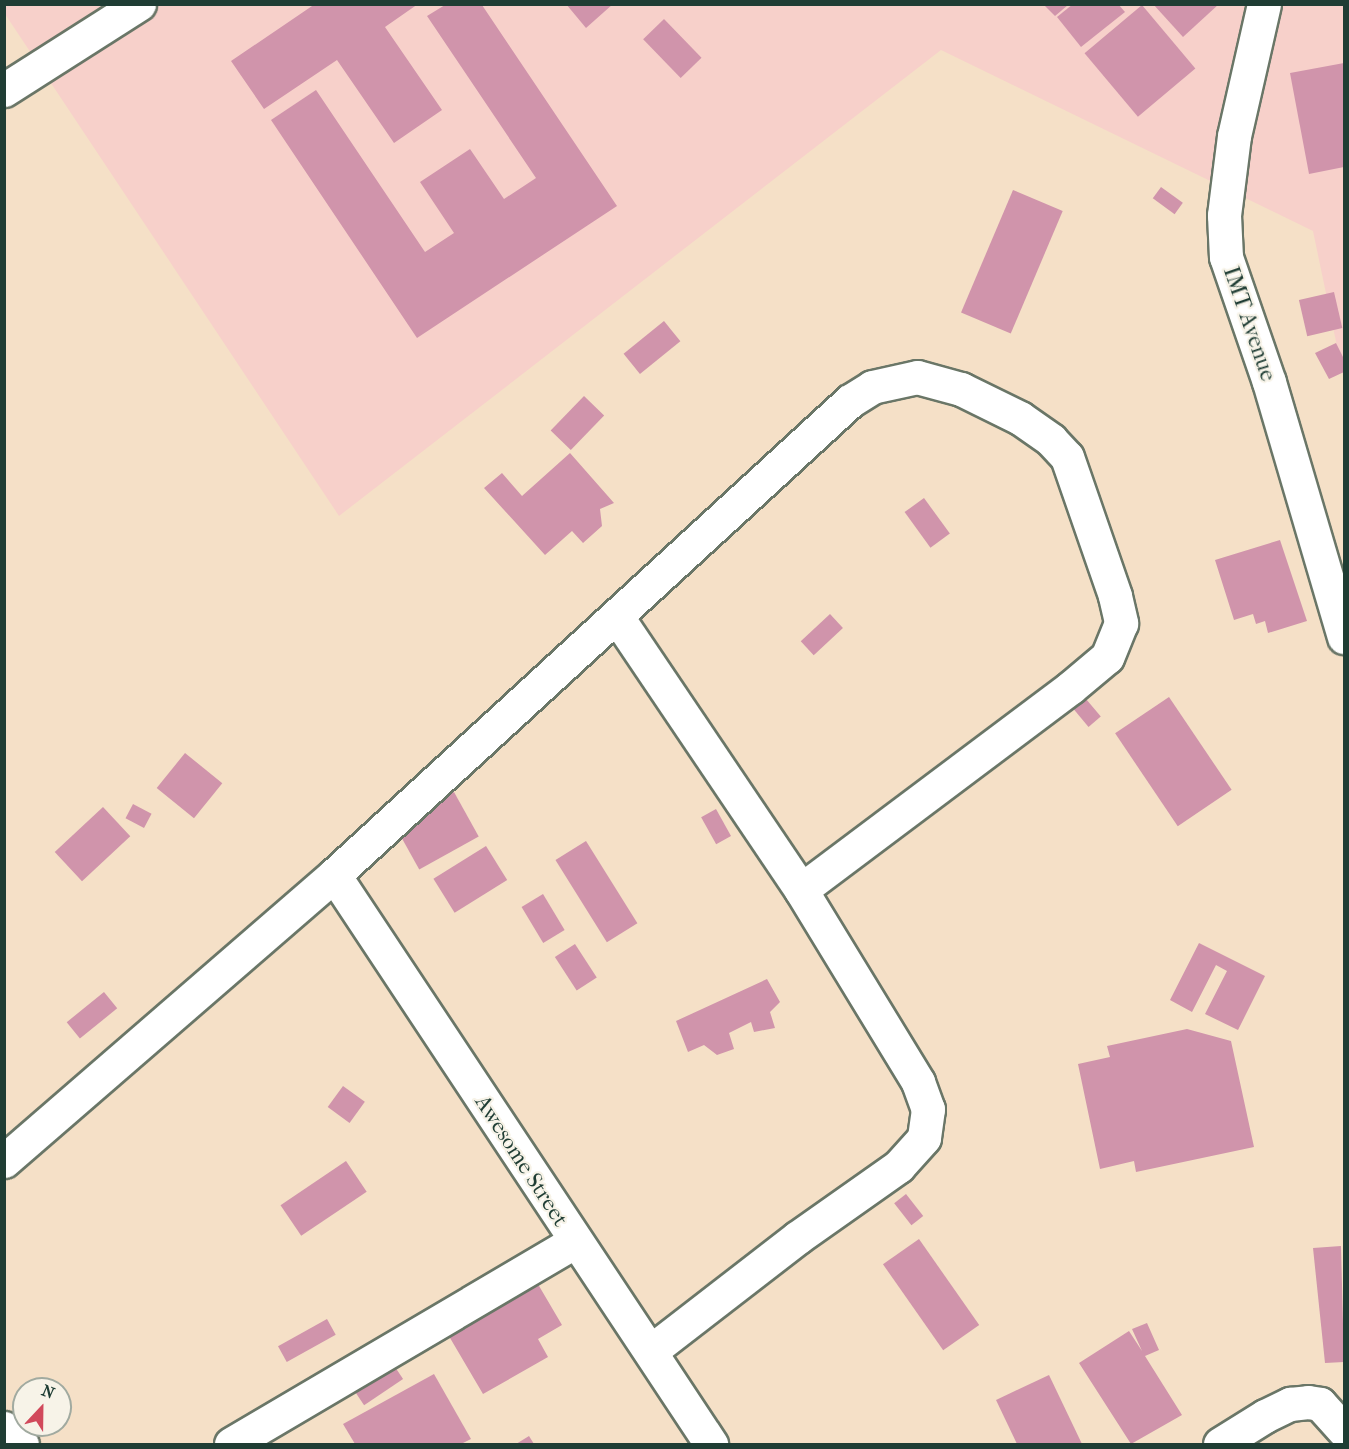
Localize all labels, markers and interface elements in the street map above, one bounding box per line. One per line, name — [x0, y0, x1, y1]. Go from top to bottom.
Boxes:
street label: IMT Avenue — [1217, 263, 1281, 385]
street label: Awesome Street — [469, 1090, 573, 1232]
north arrow — [12, 1377, 72, 1437]
text: N — [39, 1381, 57, 1403]

